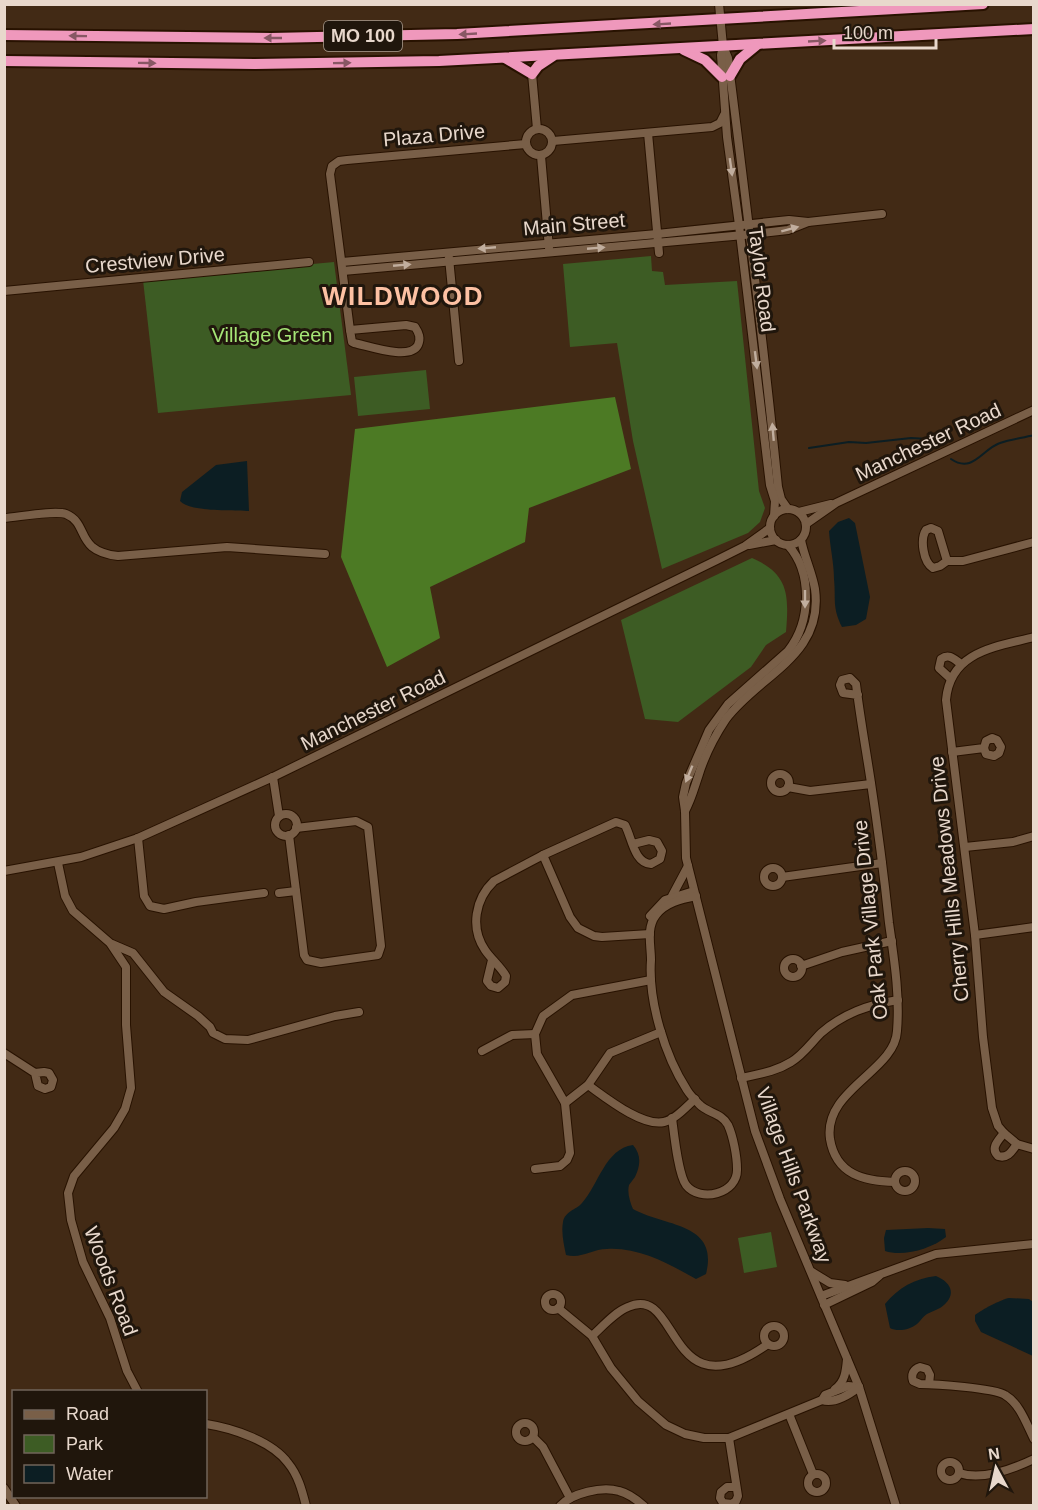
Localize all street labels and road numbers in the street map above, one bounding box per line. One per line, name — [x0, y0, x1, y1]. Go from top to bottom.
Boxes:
road number: MO 100 — [324, 21, 402, 51]
street label: Plaza Drive — [382, 120, 486, 150]
street label: Main Street — [522, 209, 626, 239]
street label: Taylor Road — [745, 225, 779, 333]
street label: Crestview Drive — [84, 243, 226, 277]
street label: Manchester Road — [852, 399, 1004, 485]
street label: Manchester Road — [297, 666, 449, 754]
street label: Cherry Hills Meadows Drive — [925, 755, 973, 1003]
street label: Oak Park Village Drive — [849, 819, 891, 1021]
street label: Village Hills Parkway — [752, 1084, 836, 1266]
street label: Woods Road — [80, 1223, 142, 1339]

